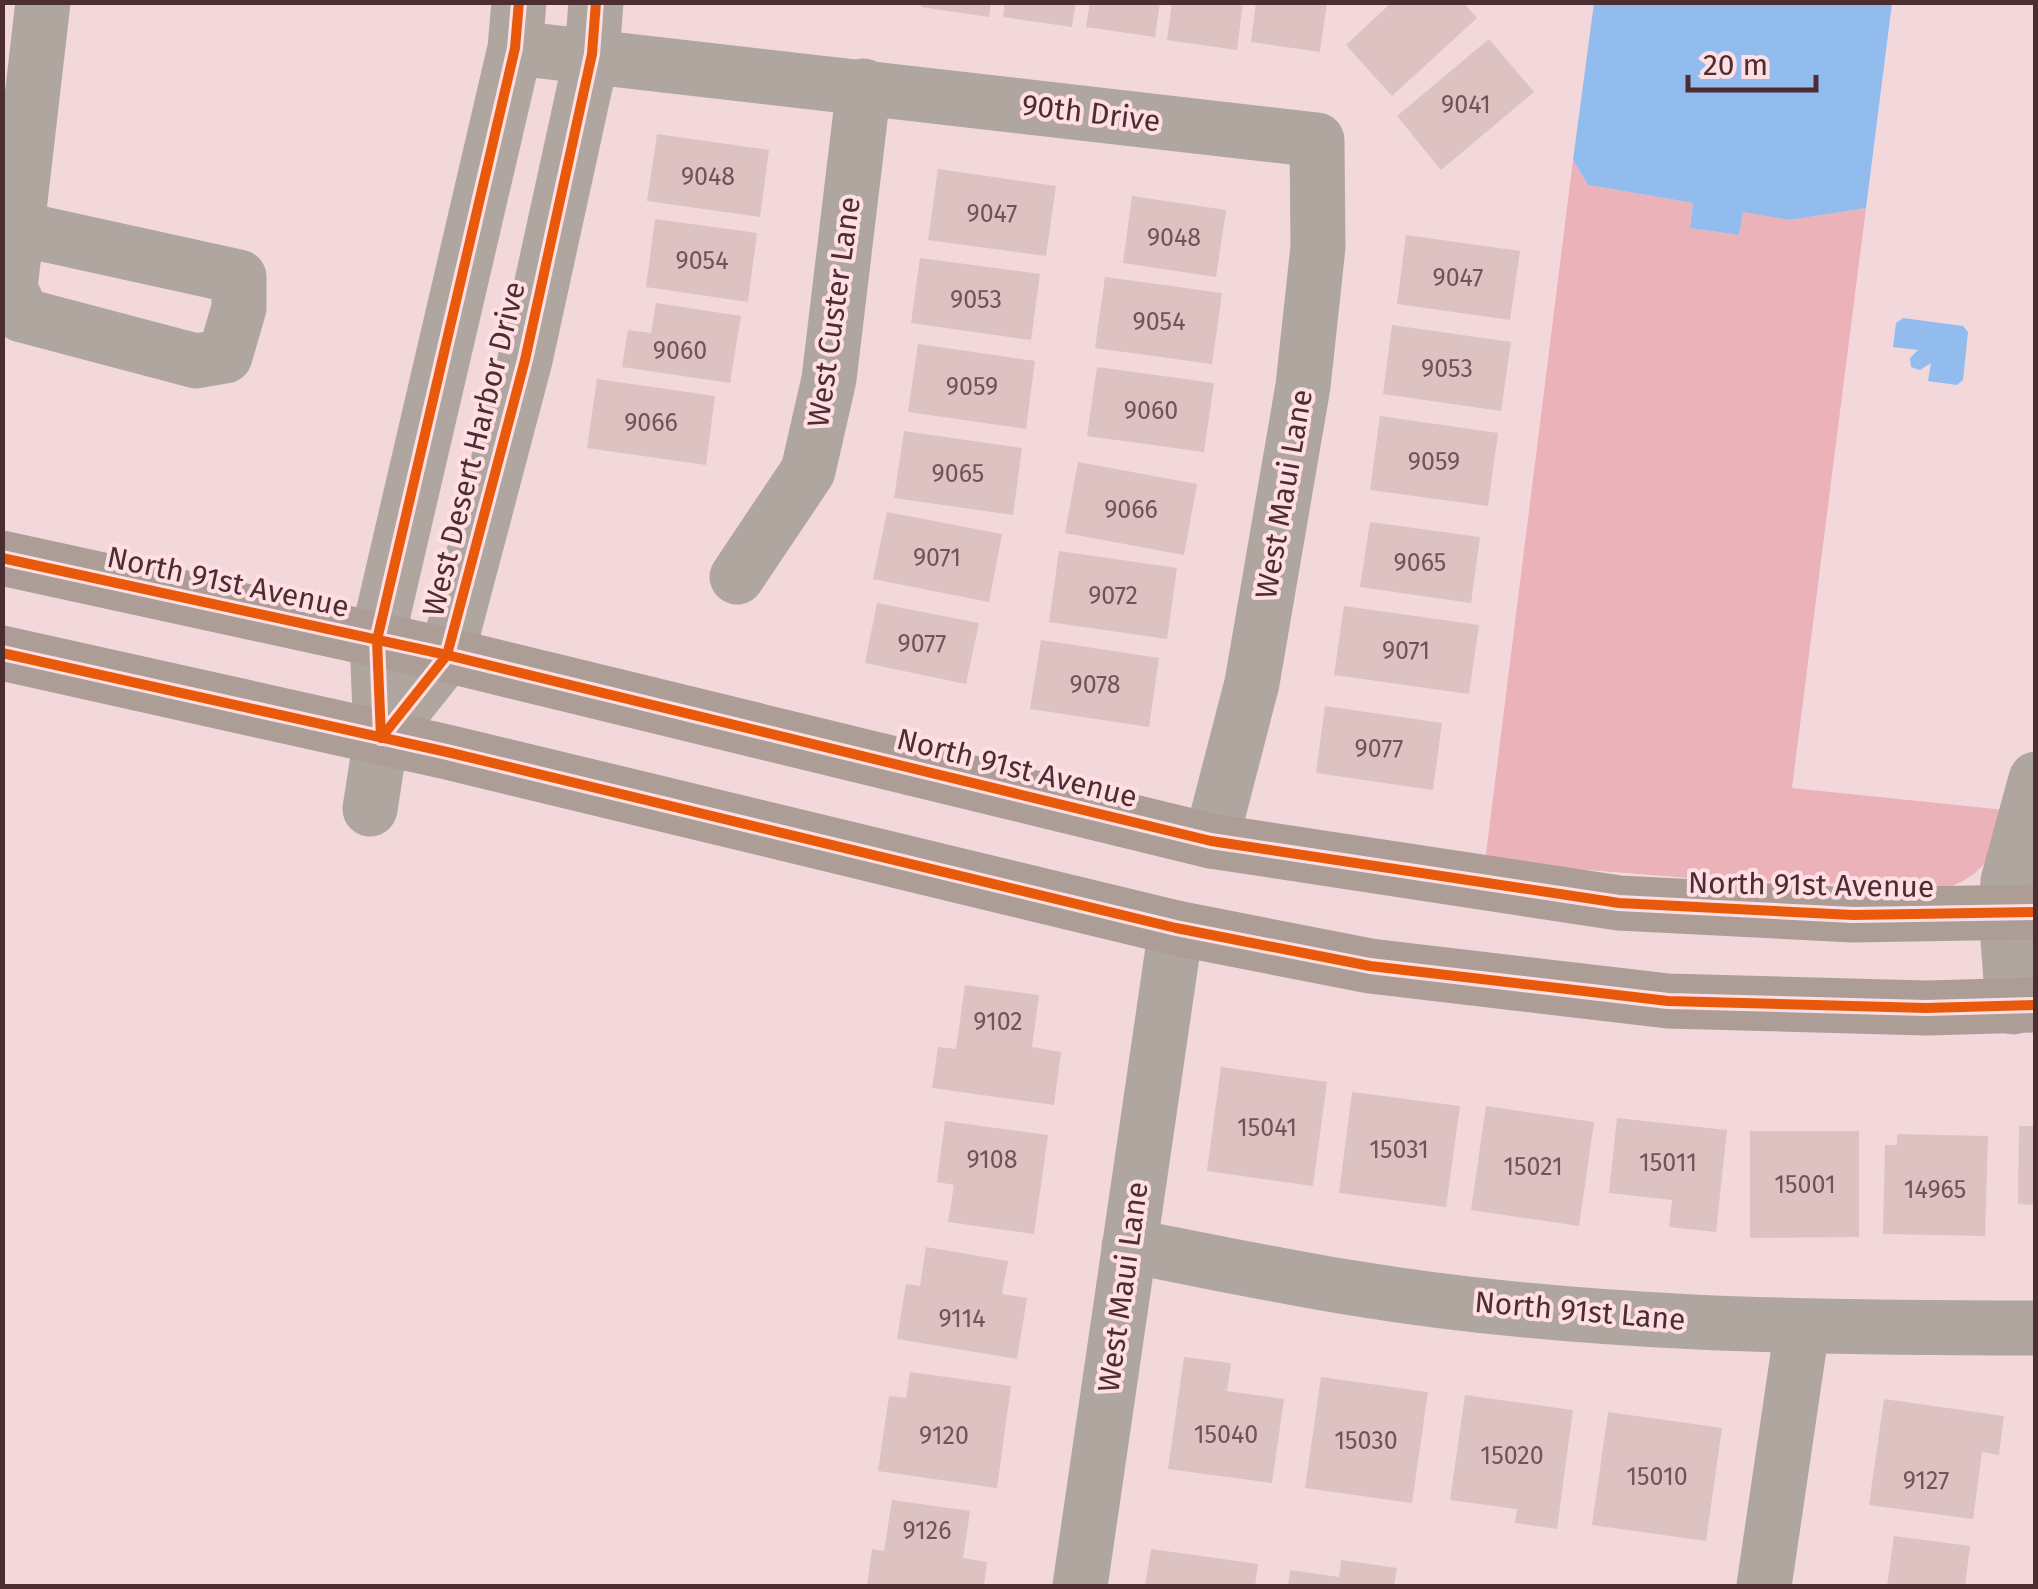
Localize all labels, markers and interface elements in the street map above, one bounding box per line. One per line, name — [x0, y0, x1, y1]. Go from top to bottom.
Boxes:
scale bar — [1688, 30, 1816, 92]
text: 20 m — [1703, 47, 1768, 83]
street label: 90th Drive — [1020, 87, 1162, 139]
house number: 9041 — [1441, 90, 1491, 120]
house number: 9048 — [681, 162, 735, 192]
street label: West Custer Lane — [800, 194, 868, 430]
house number: 9047 — [967, 199, 1017, 229]
house number: 9048 — [1147, 223, 1201, 253]
house number: 9054 — [676, 246, 728, 276]
house number: 9047 — [1433, 263, 1483, 293]
street label: West Desert Harbor Drive — [415, 278, 533, 620]
house number: 9053 — [950, 285, 1002, 315]
house number: 9054 — [1133, 307, 1185, 337]
house number: 9060 — [653, 336, 707, 366]
house number: 9053 — [1421, 354, 1473, 384]
house number: 9059 — [946, 372, 998, 402]
street label: West Maui Lane — [1248, 386, 1320, 602]
house number: 9060 — [1124, 396, 1178, 426]
house number: 9066 — [624, 408, 678, 438]
house number: 9059 — [1408, 447, 1460, 477]
house number: 9065 — [932, 459, 984, 489]
house number: 9066 — [1104, 495, 1158, 525]
street label: North 91st Avenue — [104, 539, 352, 625]
house number: 9071 — [913, 543, 961, 573]
house number: 9065 — [1394, 548, 1446, 578]
house number: 9072 — [1088, 581, 1138, 611]
house number: 9077 — [898, 629, 946, 659]
house number: 9071 — [1382, 636, 1430, 666]
house number: 9078 — [1070, 670, 1120, 700]
street label: North 91st Avenue — [893, 721, 1141, 815]
house number: 9077 — [1355, 734, 1403, 764]
street label: North 91st Avenue — [1687, 865, 1935, 905]
house number: 9102 — [973, 1007, 1023, 1037]
house number: 15041 — [1237, 1113, 1297, 1143]
house number: 15031 — [1369, 1135, 1429, 1165]
house number: 9108 — [966, 1145, 1018, 1175]
house number: 15011 — [1639, 1148, 1697, 1178]
house number: 15021 — [1503, 1152, 1563, 1182]
house number: 15001 — [1774, 1170, 1836, 1200]
house number: 14965 — [1904, 1175, 1966, 1205]
street label: West Maui Lane — [1090, 1180, 1156, 1394]
street label: North 91st Lane — [1473, 1284, 1687, 1338]
house number: 9114 — [938, 1304, 986, 1334]
house number: 15040 — [1194, 1420, 1258, 1450]
house number: 9120 — [919, 1421, 969, 1451]
house number: 15030 — [1334, 1426, 1398, 1456]
house number: 15020 — [1480, 1441, 1544, 1471]
house number: 15010 — [1626, 1462, 1688, 1492]
house number: 9127 — [1903, 1466, 1949, 1496]
house number: 9126 — [902, 1516, 952, 1546]

